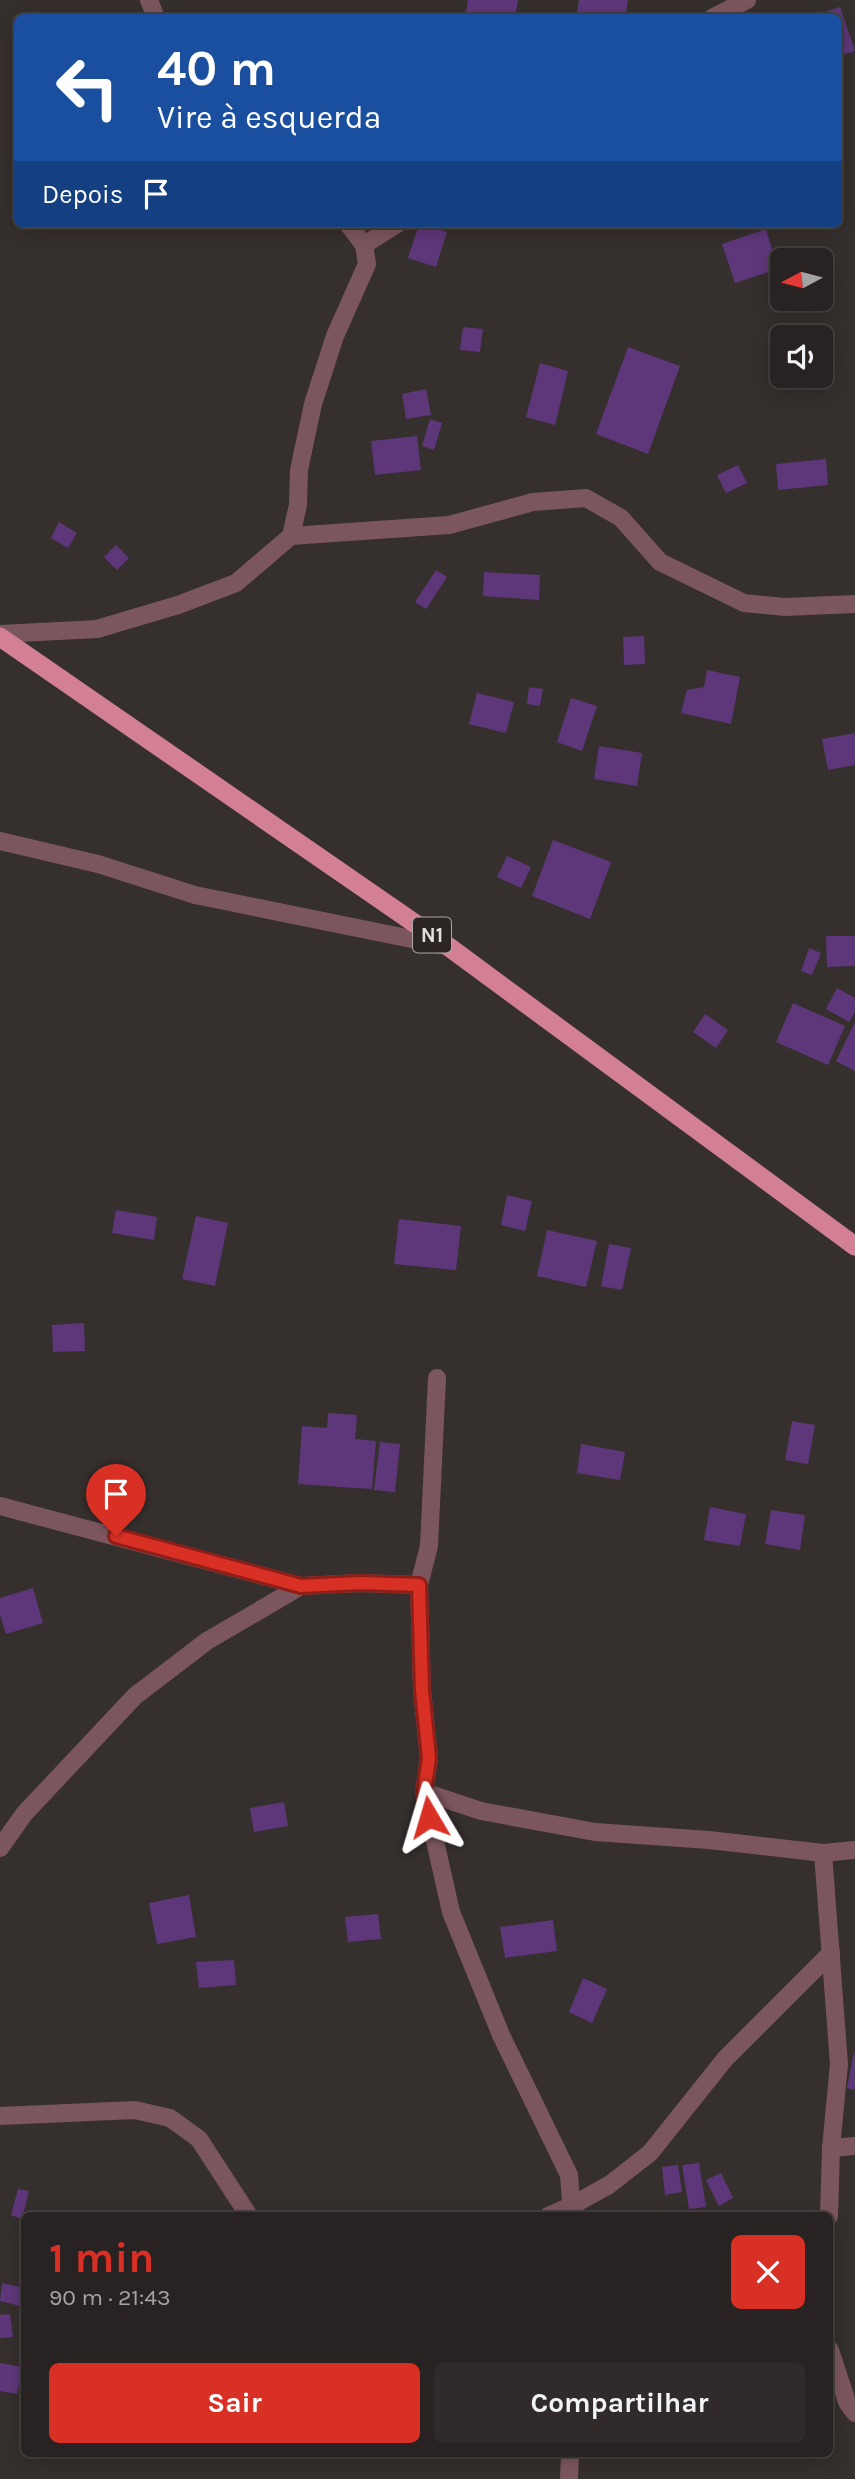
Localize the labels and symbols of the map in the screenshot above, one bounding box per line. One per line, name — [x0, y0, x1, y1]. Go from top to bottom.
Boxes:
north arrow — [770, 248, 833, 312]
road number: N1 — [413, 918, 451, 953]
pin — [86, 1464, 146, 1536]
position arrow — [392, 1780, 466, 1854]

